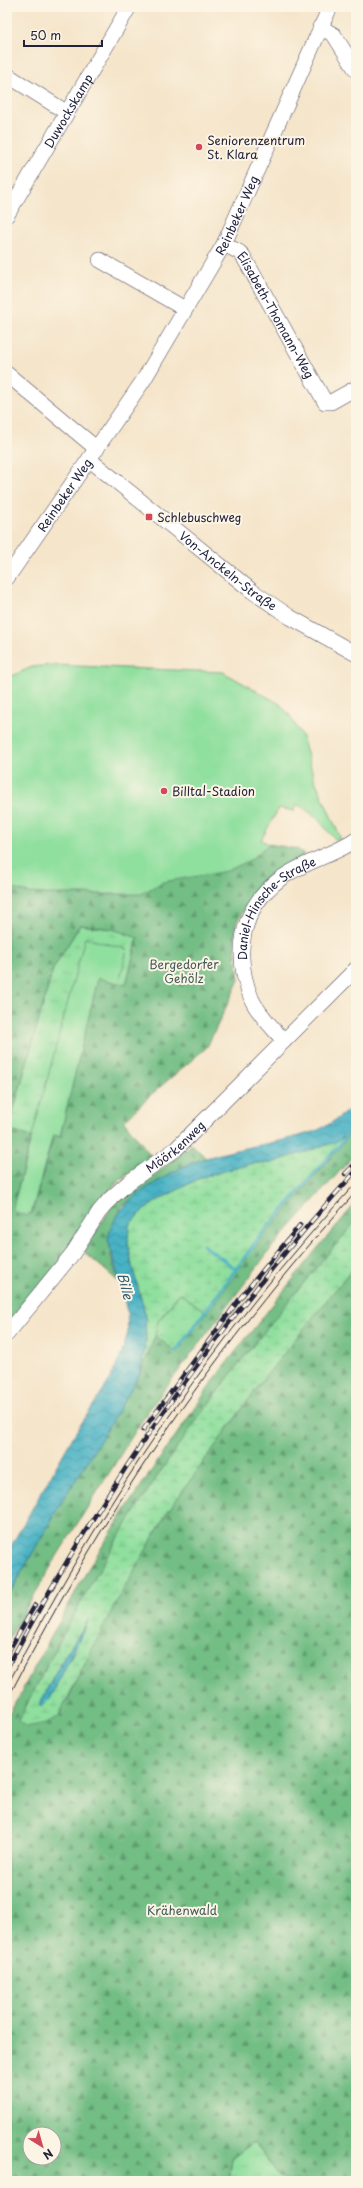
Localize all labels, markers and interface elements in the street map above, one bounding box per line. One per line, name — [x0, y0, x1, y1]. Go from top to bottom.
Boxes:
scale bar — [24, 22, 102, 48]
text: 50 m — [30, 26, 61, 44]
street label: Duwockskamp — [39, 70, 97, 151]
place label: Seniorenzentrum St. Klara — [207, 131, 305, 163]
marker: Seniorenzentrum St. Klara — [194, 142, 204, 152]
street label: Reinbeker Weg — [210, 172, 263, 258]
street label: Elisabeth-Thomann-Weg — [234, 247, 319, 382]
street label: Reinbeker Weg — [33, 454, 96, 535]
place label: Schlebuschweg — [157, 508, 242, 526]
marker: Schlebuschweg — [144, 512, 154, 522]
street label: Von-Anckeln-Straße — [175, 527, 281, 614]
place label: Billtal-Stadion — [172, 782, 255, 800]
marker: Billtal-Stadion — [159, 786, 169, 796]
street label: Daniel-Hinsche-Straße — [233, 852, 318, 960]
park label: Bergedorfer Gehölz — [149, 955, 219, 987]
street label: Möörkenweg — [142, 1116, 209, 1177]
water label: Bille — [113, 1271, 139, 1302]
park label: Krähenwald — [147, 1901, 218, 1919]
north arrow — [22, 2126, 62, 2166]
text: N — [39, 2145, 57, 2164]

